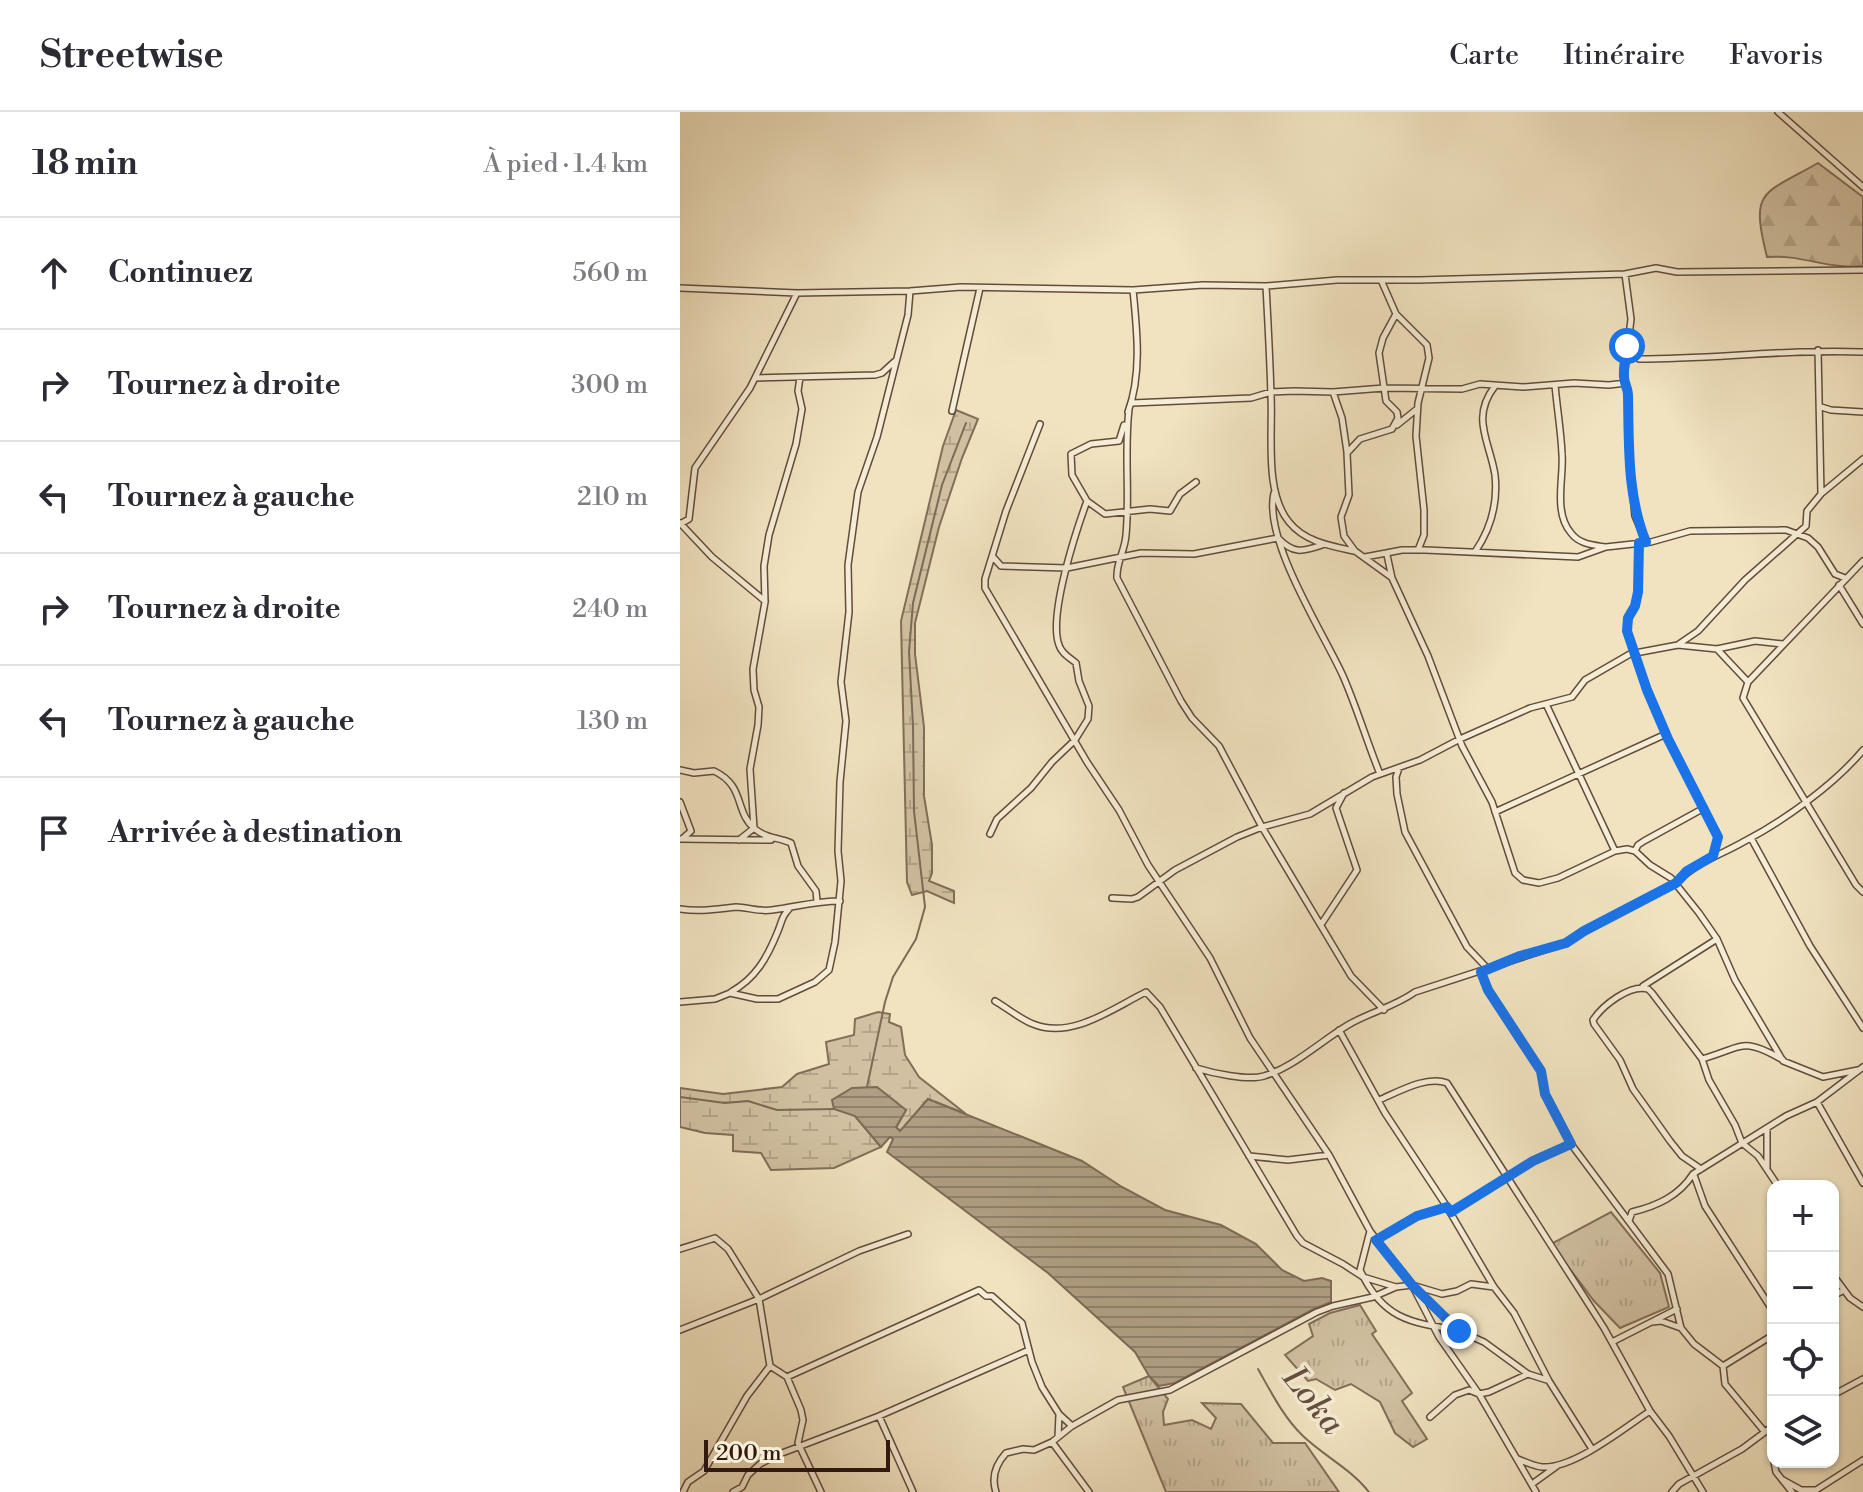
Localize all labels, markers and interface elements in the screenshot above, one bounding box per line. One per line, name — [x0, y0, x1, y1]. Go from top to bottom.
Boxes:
text: Streetwise — [40, 32, 224, 79]
text: Carte — [1449, 38, 1519, 73]
text: Itinéraire — [1563, 38, 1685, 73]
text: Favoris — [1729, 38, 1823, 73]
text: 18 min — [32, 143, 138, 185]
text: À pied · 1.4 km — [484, 148, 648, 180]
icon: ahead — [32, 251, 76, 295]
text: Continuez — [108, 254, 253, 292]
text: 560 m — [573, 257, 648, 289]
route start — [1609, 328, 1645, 364]
icon: right — [32, 363, 76, 407]
text: Tournez à droite — [108, 366, 341, 404]
text: 300 m — [571, 369, 648, 401]
icon: left — [32, 475, 76, 519]
text: Tournez à gauche — [108, 478, 355, 516]
text: 210 m — [577, 481, 648, 513]
icon: right — [32, 587, 76, 631]
text: Tournez à droite — [108, 590, 341, 628]
text: 240 m — [572, 593, 648, 625]
icon: left — [32, 699, 76, 743]
text: Tournez à gauche — [108, 702, 355, 740]
text: 130 m — [577, 705, 648, 737]
icon: arrive — [32, 811, 76, 855]
text: Arrivée à destination — [108, 814, 402, 852]
map controls — [1767, 1180, 1839, 1468]
button: + — [1767, 1180, 1839, 1252]
button: − — [1767, 1252, 1839, 1324]
route end — [1441, 1313, 1477, 1349]
button: locate — [1767, 1324, 1839, 1396]
water label: Loka — [1273, 1358, 1353, 1443]
button: layers — [1767, 1396, 1839, 1468]
scale bar — [704, 1436, 890, 1472]
text: 200 m — [716, 1440, 782, 1467]

